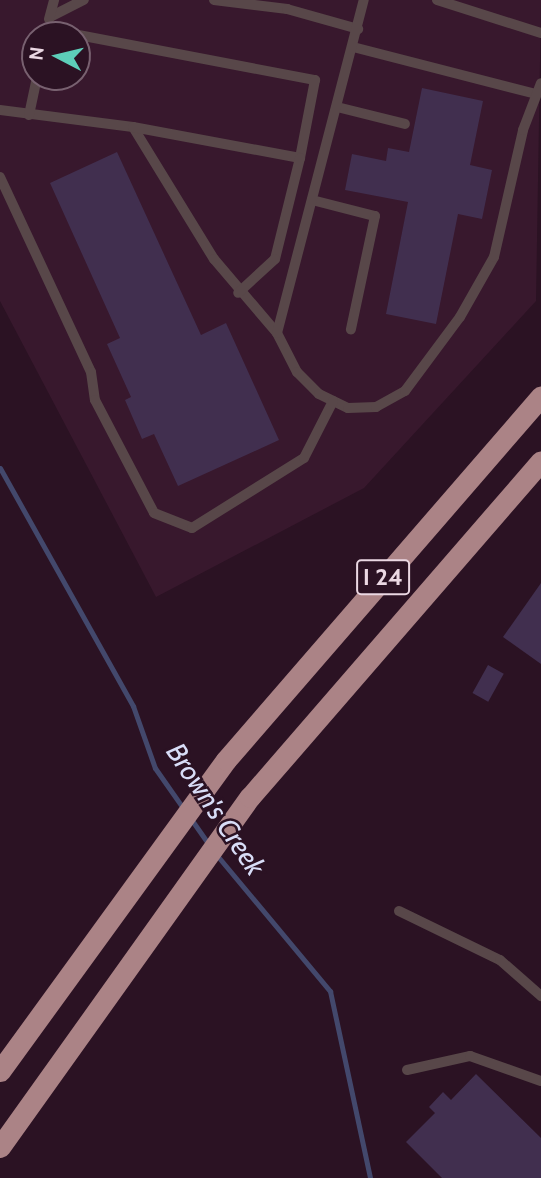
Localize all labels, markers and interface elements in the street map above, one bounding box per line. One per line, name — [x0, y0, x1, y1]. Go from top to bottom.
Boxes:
north arrow — [21, 21, 91, 91]
text: N — [24, 46, 49, 62]
road number: I 24 — [355, 556, 411, 598]
water label: Brown's Creek — [159, 736, 273, 882]

